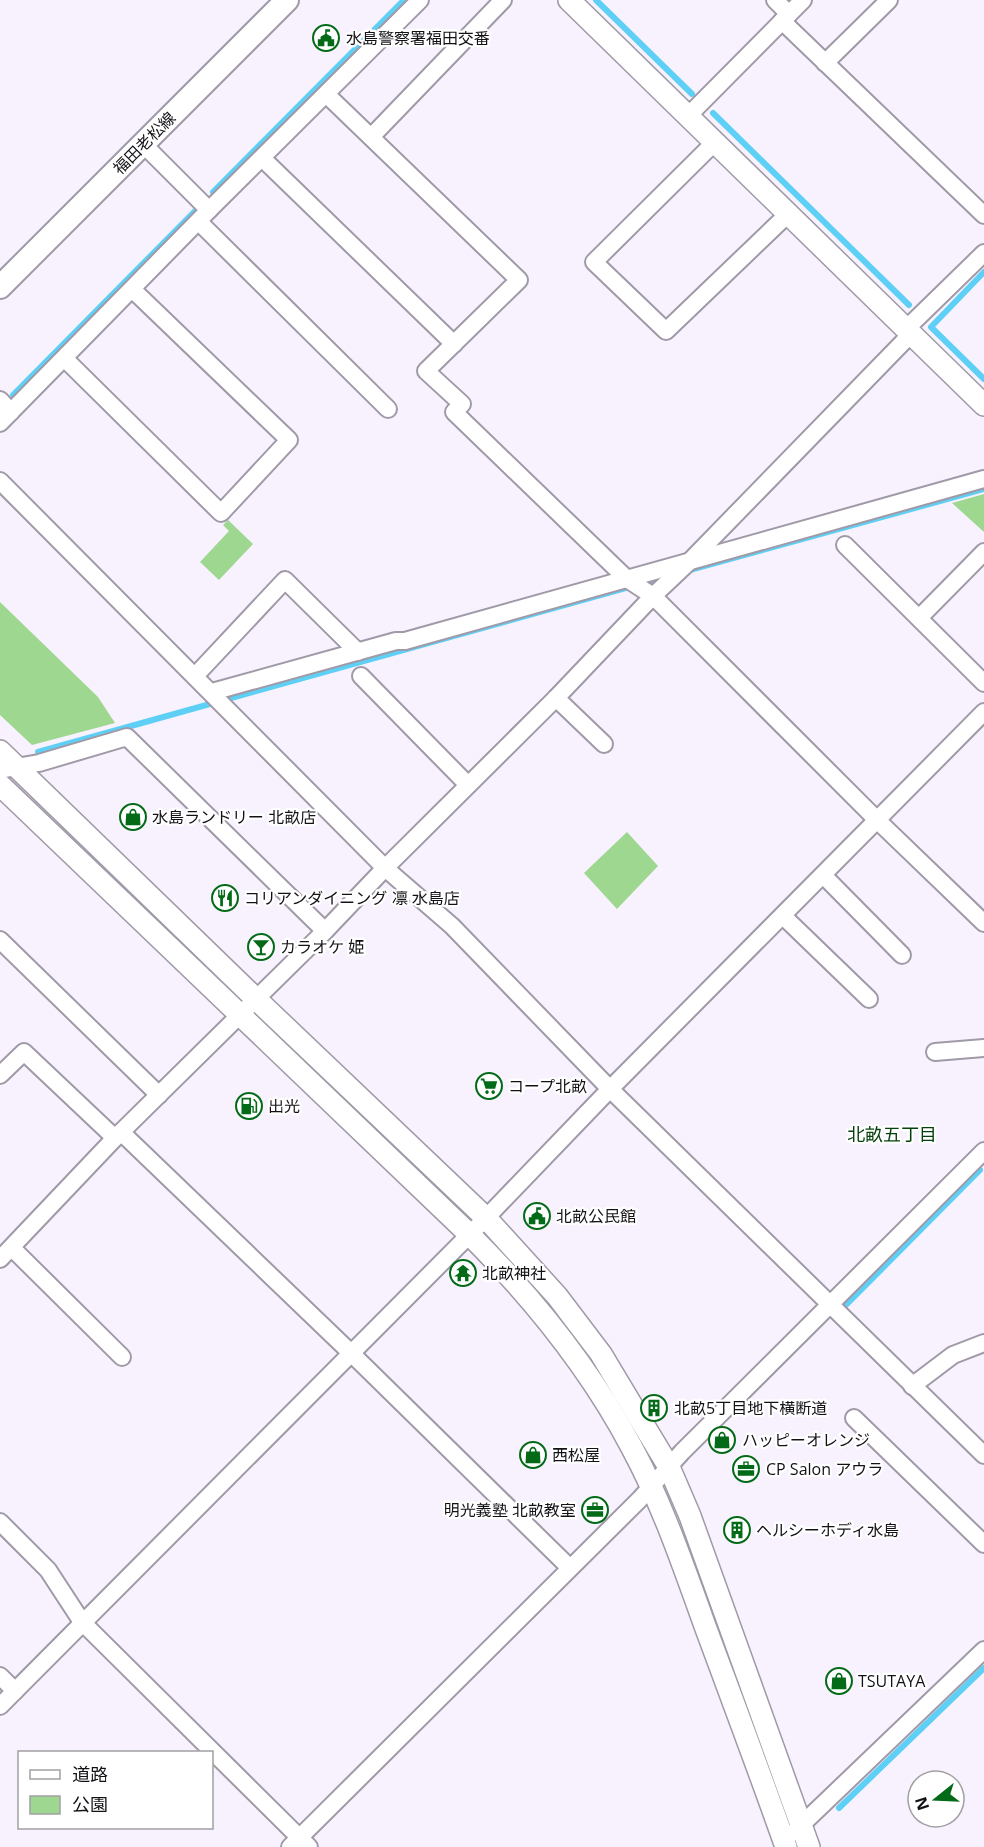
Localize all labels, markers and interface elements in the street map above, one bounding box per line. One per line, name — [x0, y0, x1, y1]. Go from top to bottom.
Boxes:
public building icon: 水島警察署福田交番 — [311, 23, 341, 53]
place label: 水島警察署福田交番 — [346, 27, 490, 49]
street label: 福田老松線 — [108, 107, 180, 179]
shop icon: 水島ランドリー 北畝店 — [118, 802, 148, 832]
place label: 水島ランドリー 北畝店 — [152, 806, 316, 828]
restaurant icon: コリアンダイニング 凛 水島店 — [210, 883, 240, 913]
place label: コリアンダイニング 凛 水島店 — [244, 887, 460, 909]
bar icon: カラオケ 姫 — [246, 932, 276, 962]
place label: カラオケ 姫 — [280, 936, 364, 958]
supermarket icon: コープ北畝 — [474, 1071, 504, 1101]
place label: コープ北畝 — [508, 1075, 587, 1097]
fuel station icon: 出光 — [234, 1091, 264, 1121]
place label: 出光 — [268, 1095, 300, 1117]
district label: 北畝五丁目 — [847, 1122, 937, 1146]
public building icon: 北畝公民館 — [522, 1201, 552, 1231]
place label: 北畝公民館 — [556, 1205, 636, 1227]
temple icon: 北畝神社 — [448, 1258, 478, 1288]
place label: 北畝神社 — [482, 1262, 546, 1284]
building icon: 北畝5丁目地下横断道 — [639, 1393, 669, 1423]
place label: 北畝5丁目地下横断道 — [674, 1397, 827, 1419]
shop icon: ハッピーオレンジ — [707, 1425, 737, 1455]
place label: ハッピーオレンジ — [742, 1429, 870, 1451]
shop icon: 西松屋 — [518, 1440, 548, 1470]
place label: 西松屋 — [552, 1444, 600, 1466]
office icon: CP Salon アウラ — [731, 1454, 761, 1484]
place label: CP Salon アウラ — [766, 1458, 883, 1480]
office icon: 明光義塾 北畝教室 — [580, 1495, 610, 1525]
place label: 明光義塾 北畝教室 — [444, 1499, 576, 1521]
building icon: ヘルシーホディ水島 — [722, 1515, 752, 1545]
place label: ヘルシーホディ水島 — [756, 1519, 899, 1541]
shop icon: TSUTAYA — [824, 1666, 854, 1696]
place label: TSUTAYA — [858, 1670, 926, 1692]
legend — [18, 1751, 213, 1829]
text: 道路 — [72, 1762, 108, 1786]
north arrow — [906, 1769, 966, 1829]
text: 公園 — [72, 1792, 108, 1816]
text: N — [909, 1794, 934, 1813]

